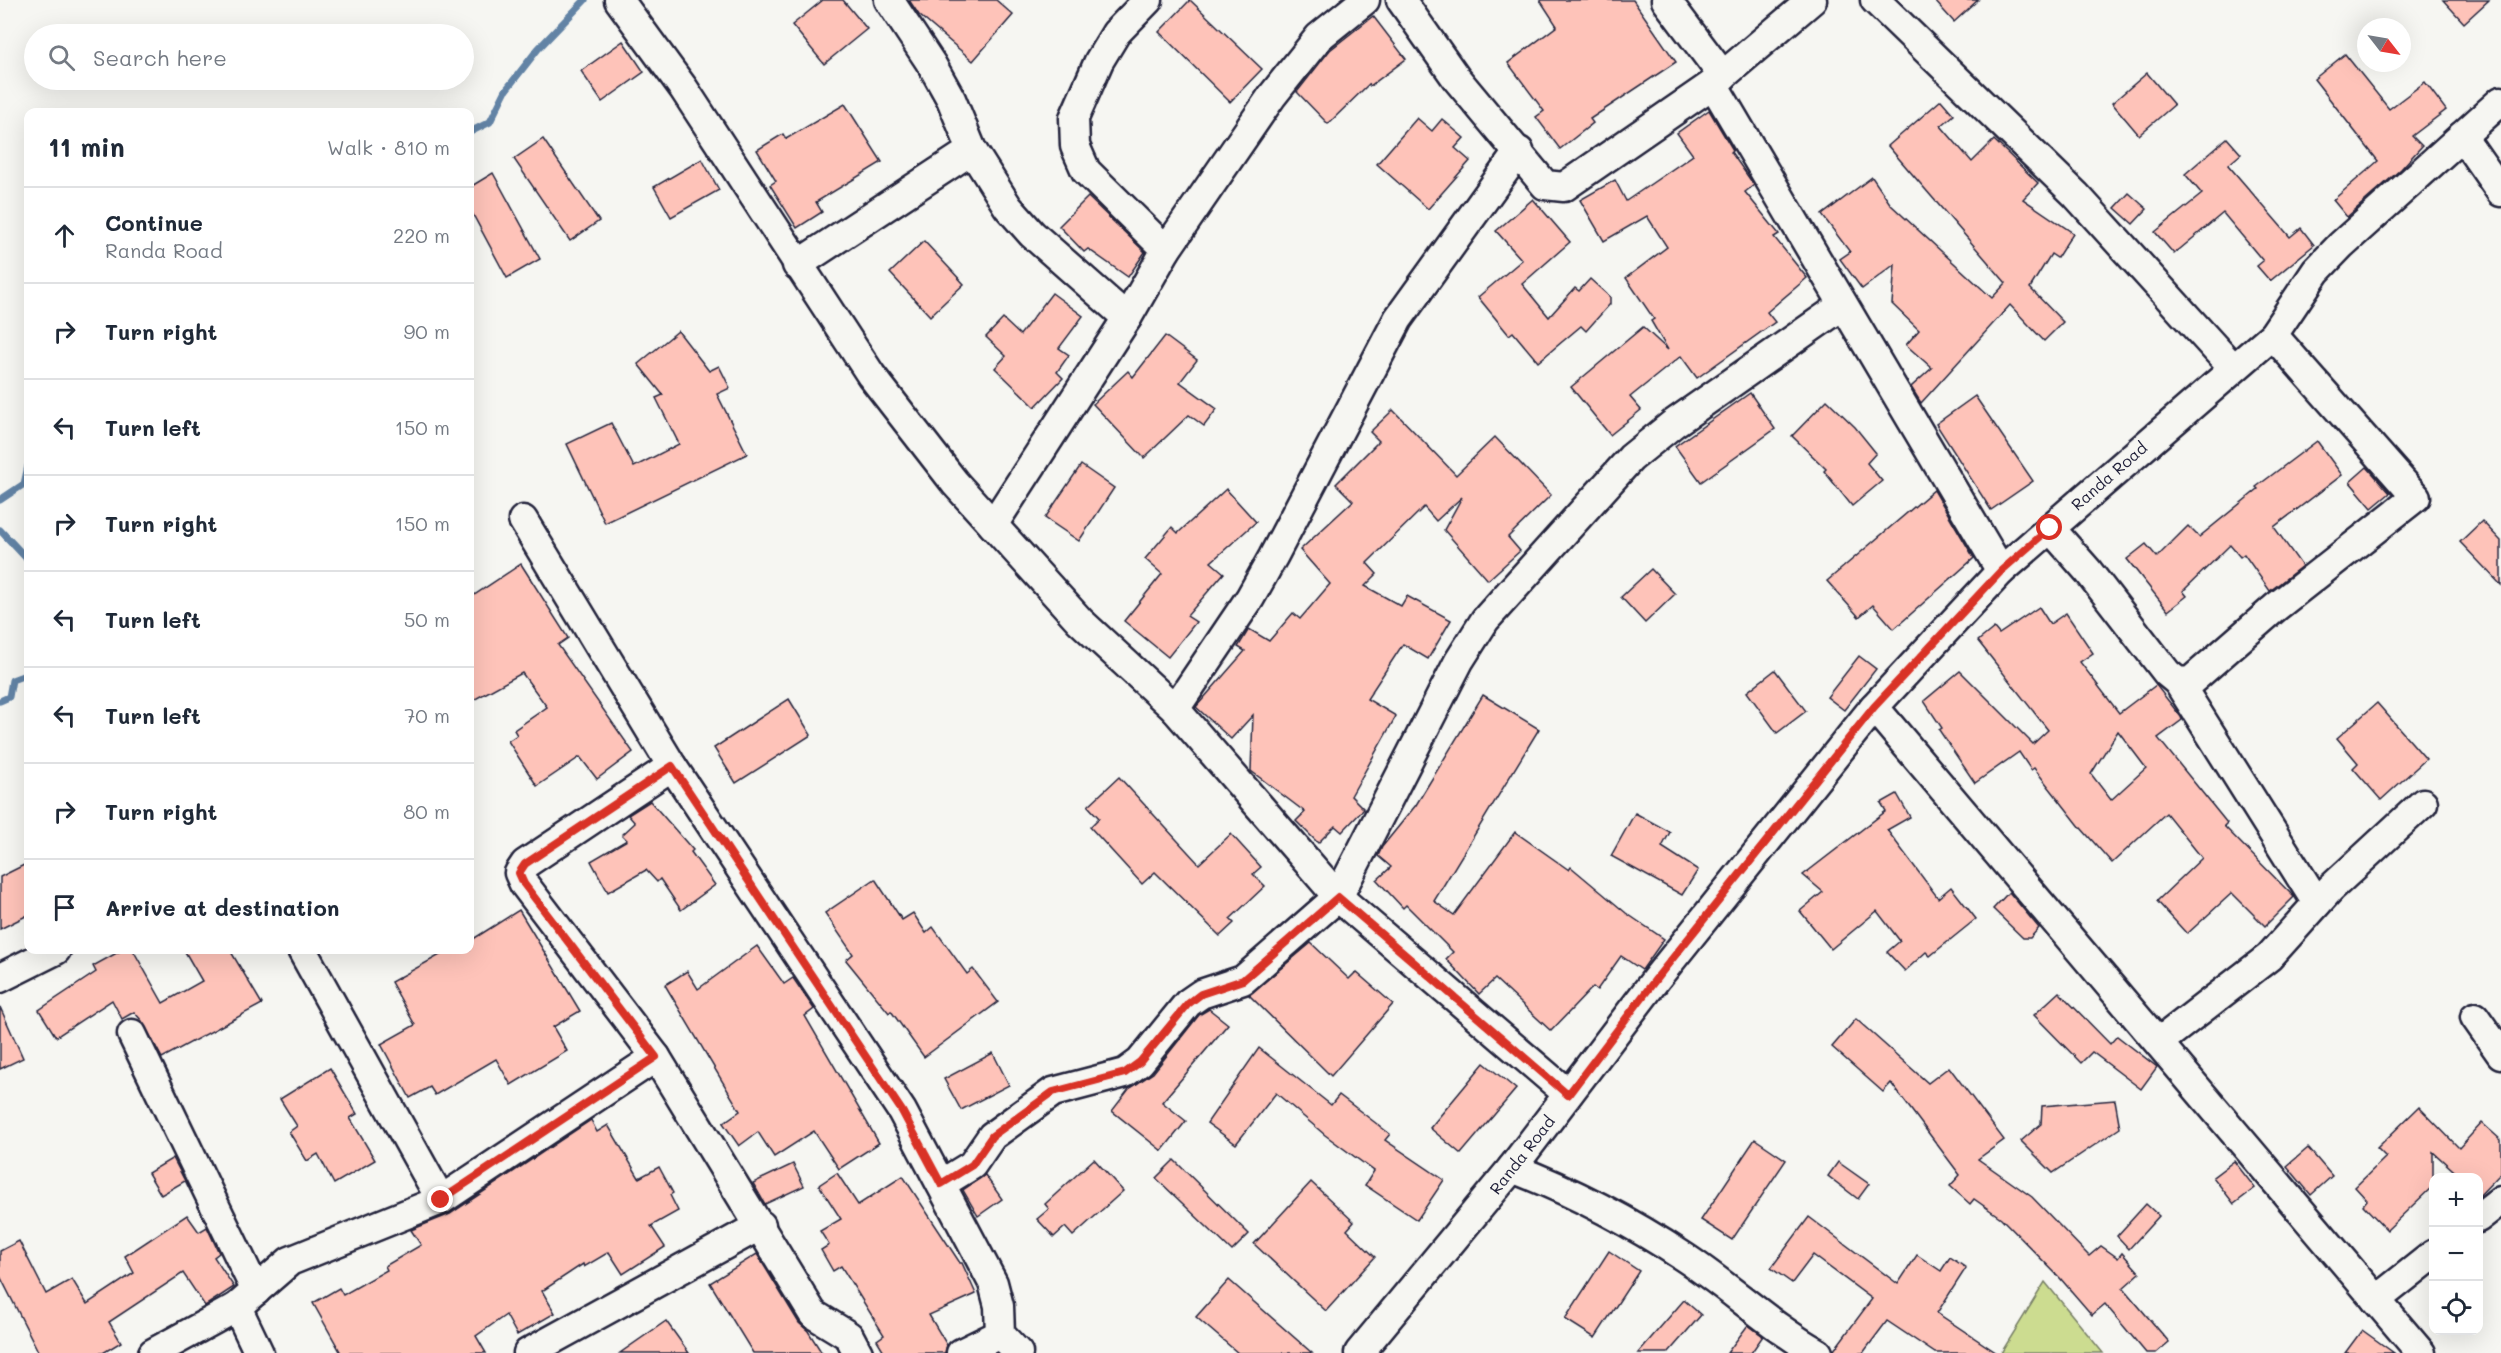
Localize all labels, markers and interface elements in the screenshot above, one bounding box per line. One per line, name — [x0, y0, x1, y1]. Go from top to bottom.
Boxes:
north arrow — [2357, 18, 2411, 72]
search box — [24, 24, 474, 90]
icon: search — [45, 41, 78, 74]
text: Search here — [93, 43, 227, 72]
text: 11 min — [48, 130, 125, 164]
text: Walk · 810 m — [327, 134, 450, 160]
text: Continue — [105, 208, 203, 237]
icon: ahead — [48, 219, 81, 252]
text: 220 m — [393, 222, 450, 248]
text: Randa Road — [105, 237, 223, 263]
icon: right — [48, 315, 81, 348]
text: Turn right — [105, 317, 217, 346]
text: 90 m — [404, 318, 450, 344]
icon: left — [48, 411, 81, 444]
text: Turn left — [105, 413, 201, 442]
text: 150 m — [395, 414, 450, 440]
street label: Randa Road — [2066, 437, 2151, 514]
icon: right — [48, 507, 81, 540]
text: Turn right — [105, 509, 217, 538]
text: 150 m — [395, 510, 450, 536]
route start — [2036, 514, 2062, 540]
icon: left — [48, 603, 81, 636]
text: Turn left — [105, 605, 201, 634]
text: 50 m — [404, 606, 450, 632]
icon: left — [48, 699, 81, 732]
text: Turn left — [105, 701, 201, 730]
text: 70 m — [404, 702, 450, 728]
icon: right — [48, 795, 81, 828]
text: Turn right — [105, 797, 217, 826]
text: 80 m — [403, 798, 450, 824]
icon: arrive — [48, 891, 81, 924]
text: Arrive at destination — [105, 893, 340, 922]
street label: Randa Road — [1484, 1111, 1559, 1198]
map controls — [2429, 1173, 2483, 1335]
button: + — [2429, 1173, 2483, 1227]
route end — [427, 1186, 453, 1212]
button: − — [2429, 1227, 2483, 1281]
button: locate — [2429, 1281, 2483, 1335]

